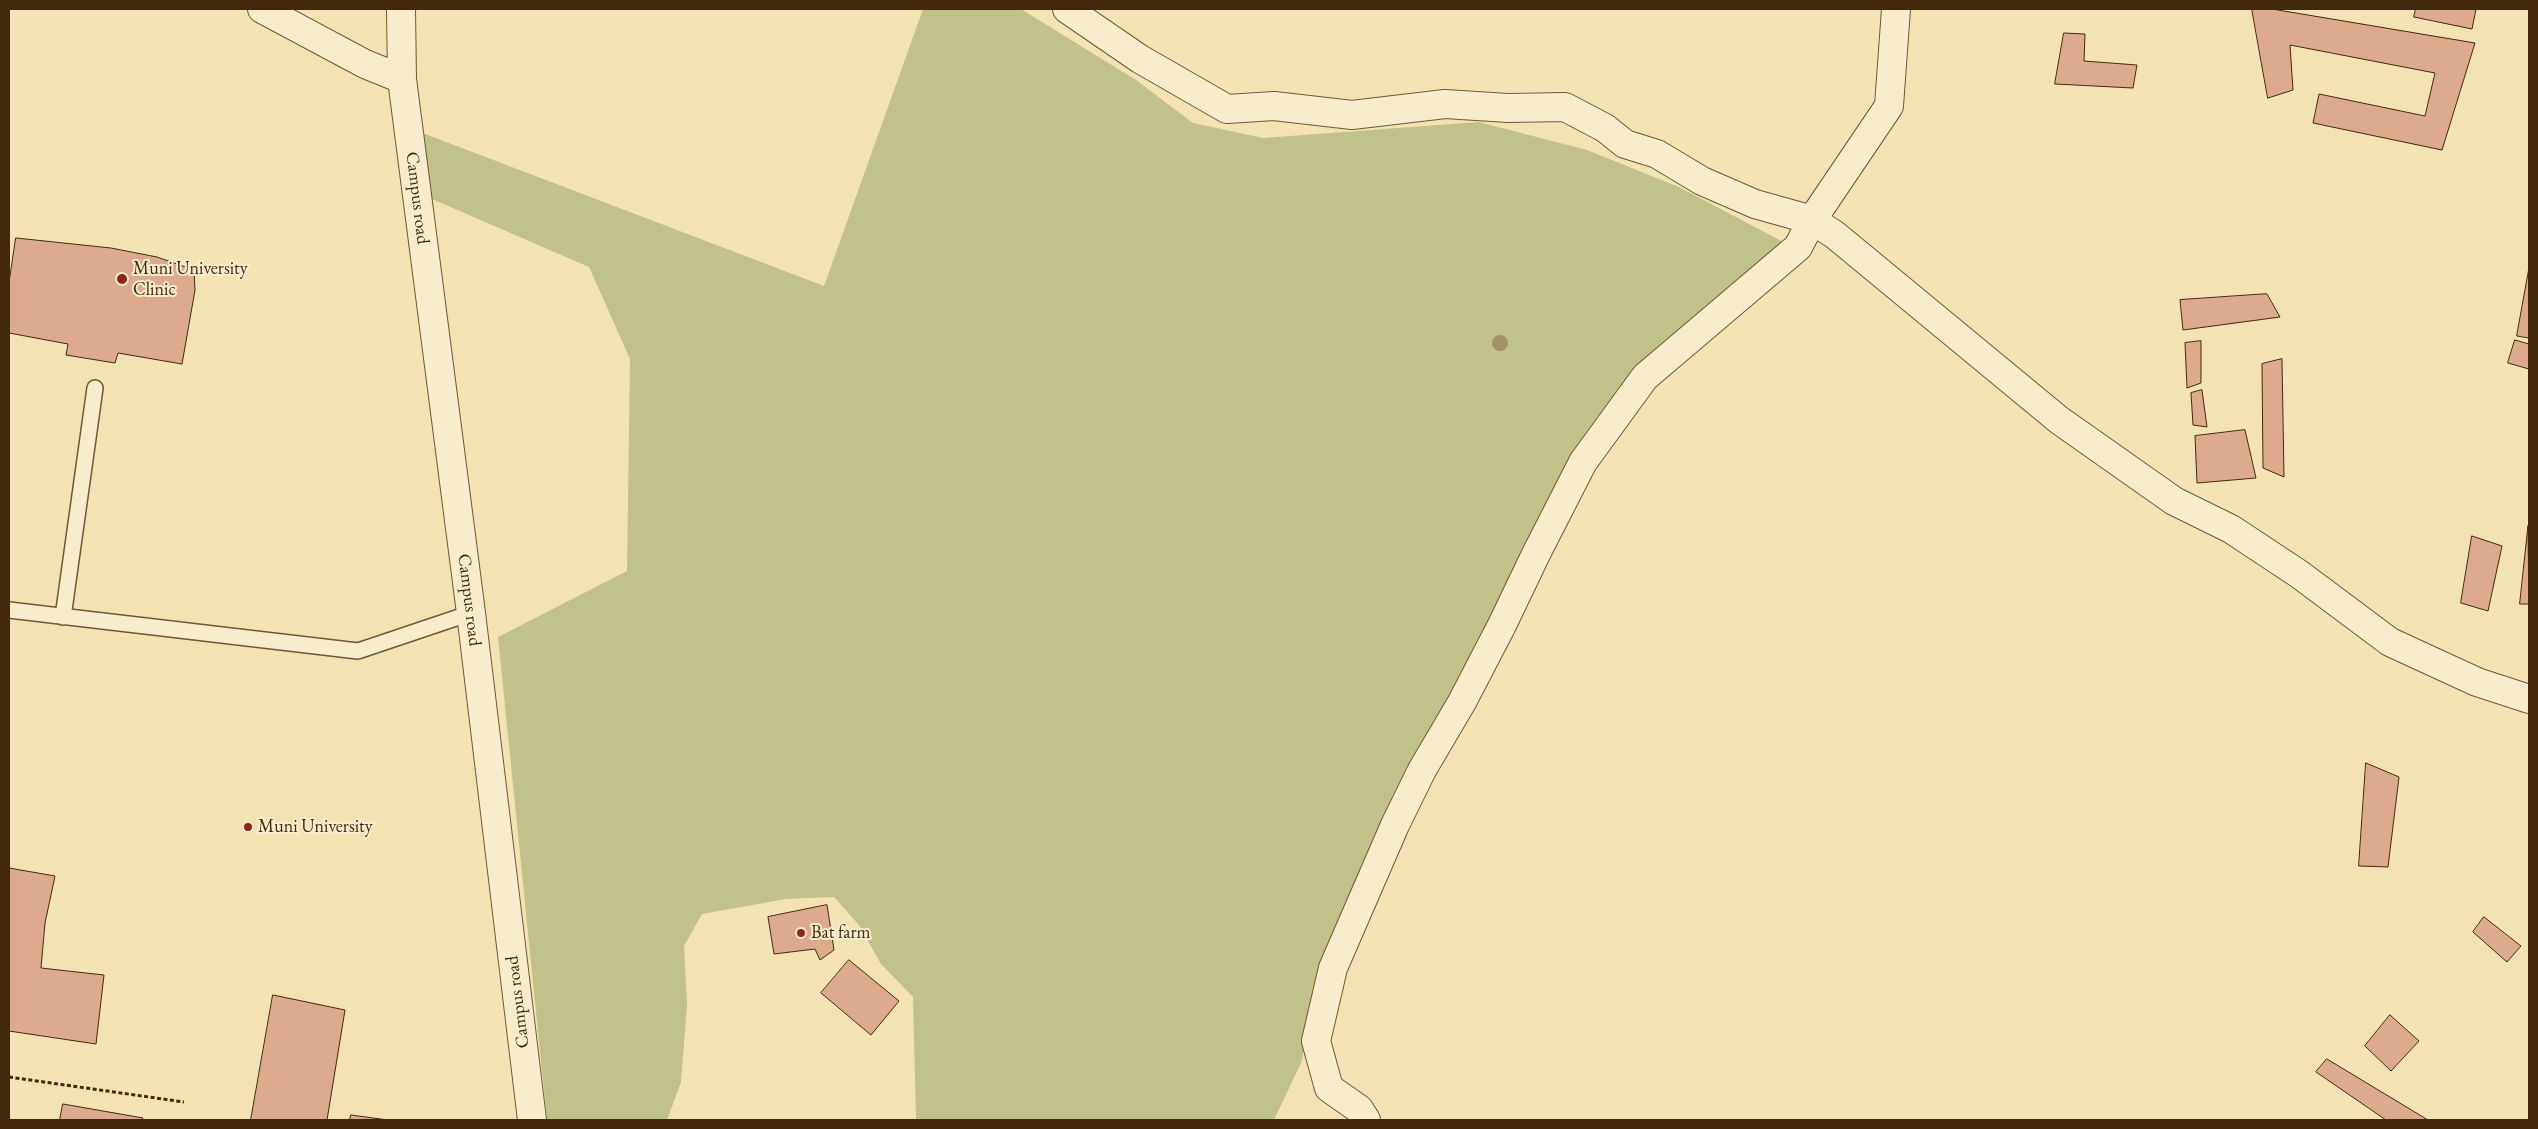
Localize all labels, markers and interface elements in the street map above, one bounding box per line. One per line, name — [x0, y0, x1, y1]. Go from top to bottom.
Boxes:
street label: Campus road — [401, 151, 433, 245]
place label: Muni University Clinic — [133, 258, 248, 300]
marker: Muni University Clinic — [115, 272, 129, 286]
street label: Campus road — [453, 553, 485, 647]
place label: Muni University — [258, 816, 373, 838]
marker: Muni University — [242, 821, 254, 833]
place label: Bat farm — [811, 922, 870, 944]
marker: Bat farm — [795, 927, 807, 939]
street label: Campus road — [502, 955, 534, 1049]

